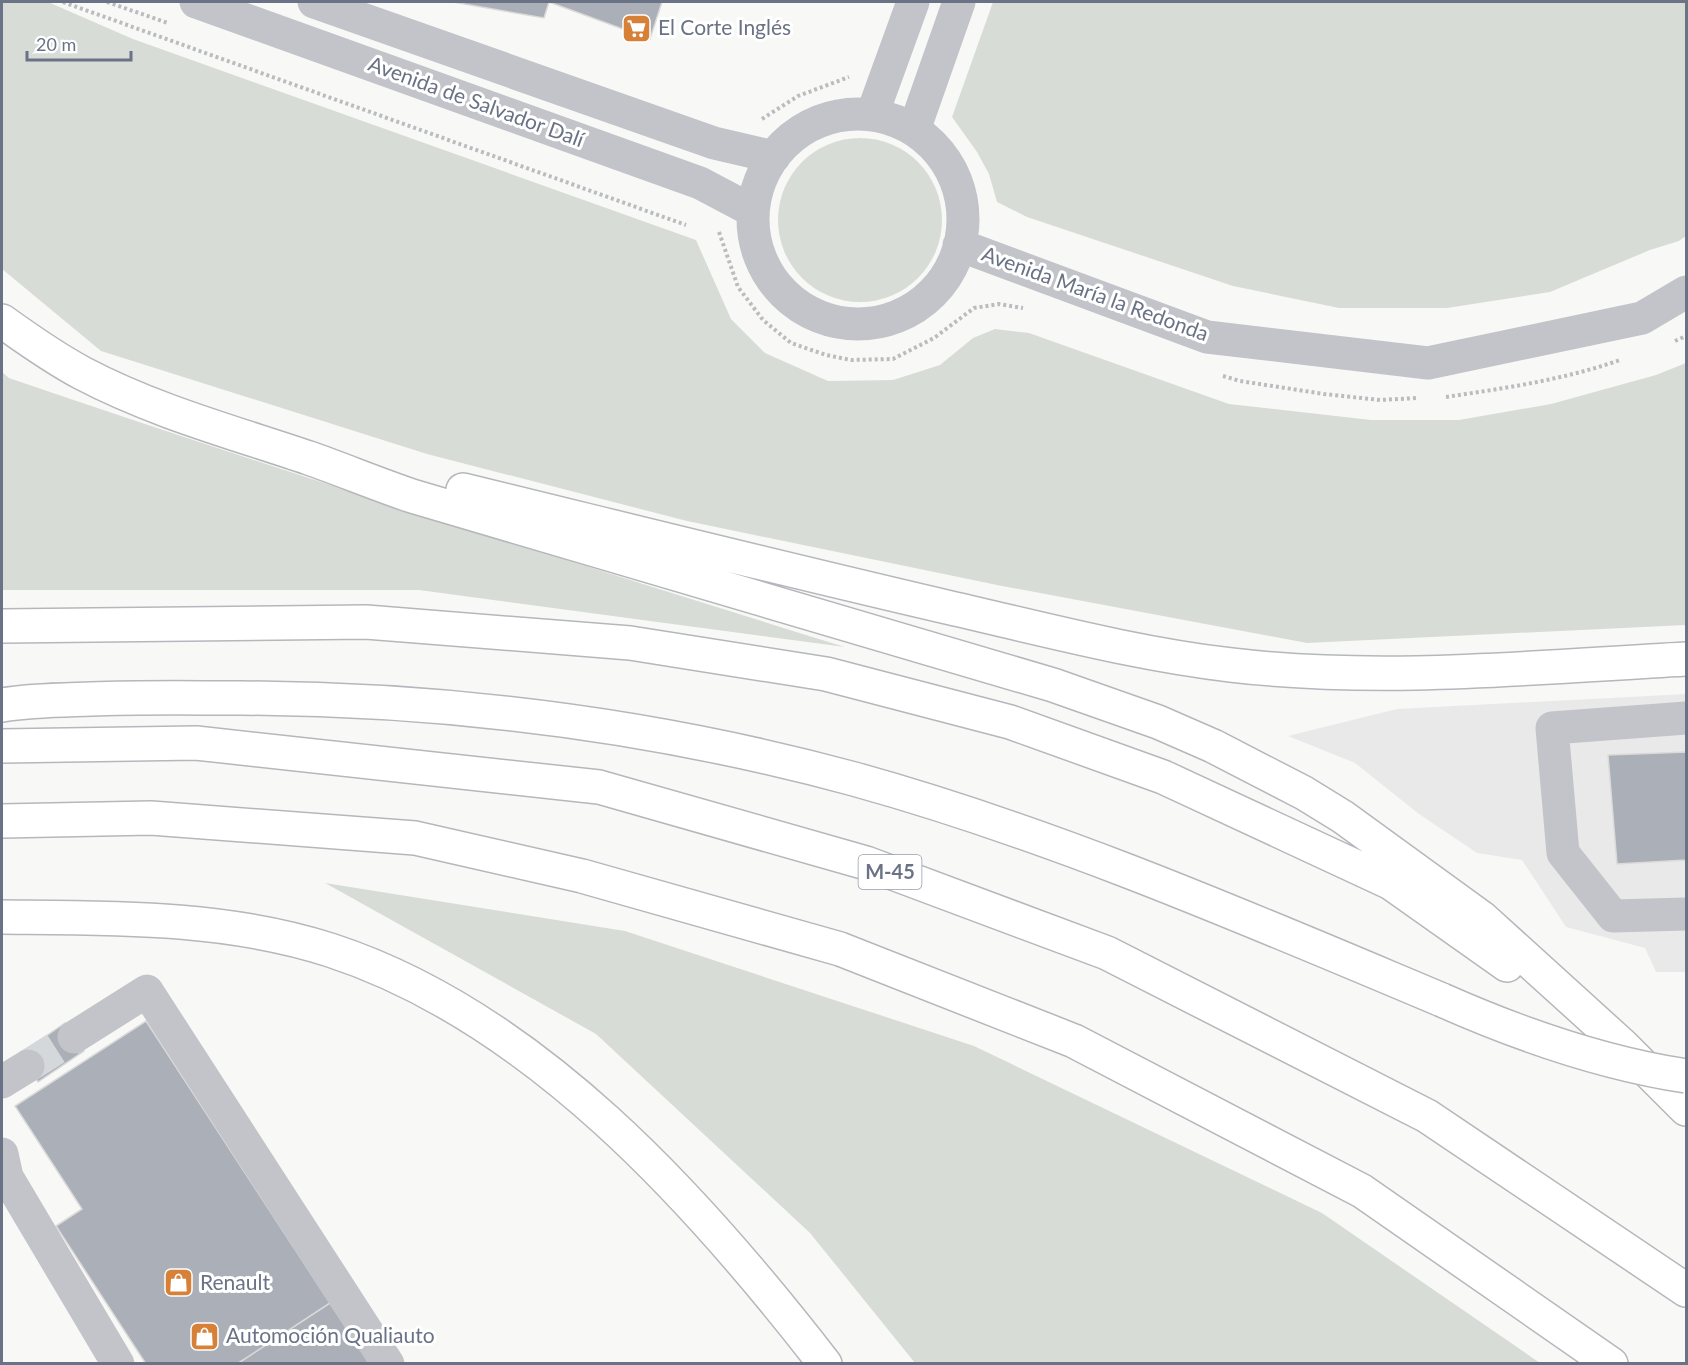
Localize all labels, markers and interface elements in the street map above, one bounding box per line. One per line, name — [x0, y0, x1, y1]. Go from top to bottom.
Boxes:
supermarket icon: El Corte Inglés — [621, 12, 653, 44]
place label: El Corte Inglés — [658, 14, 791, 39]
scale bar — [27, 24, 130, 62]
text: 20 m — [36, 33, 76, 55]
street label: Avenida de Salvador Dalí — [365, 50, 589, 152]
street label: Avenida María la Redonda — [979, 240, 1212, 345]
road number: M-45 — [858, 855, 922, 889]
shop icon: Renault — [163, 1267, 195, 1299]
place label: Renault — [200, 1269, 270, 1294]
shop icon: Automoción Qualiauto — [189, 1320, 221, 1352]
place label: Automoción Qualiauto — [226, 1322, 435, 1347]

